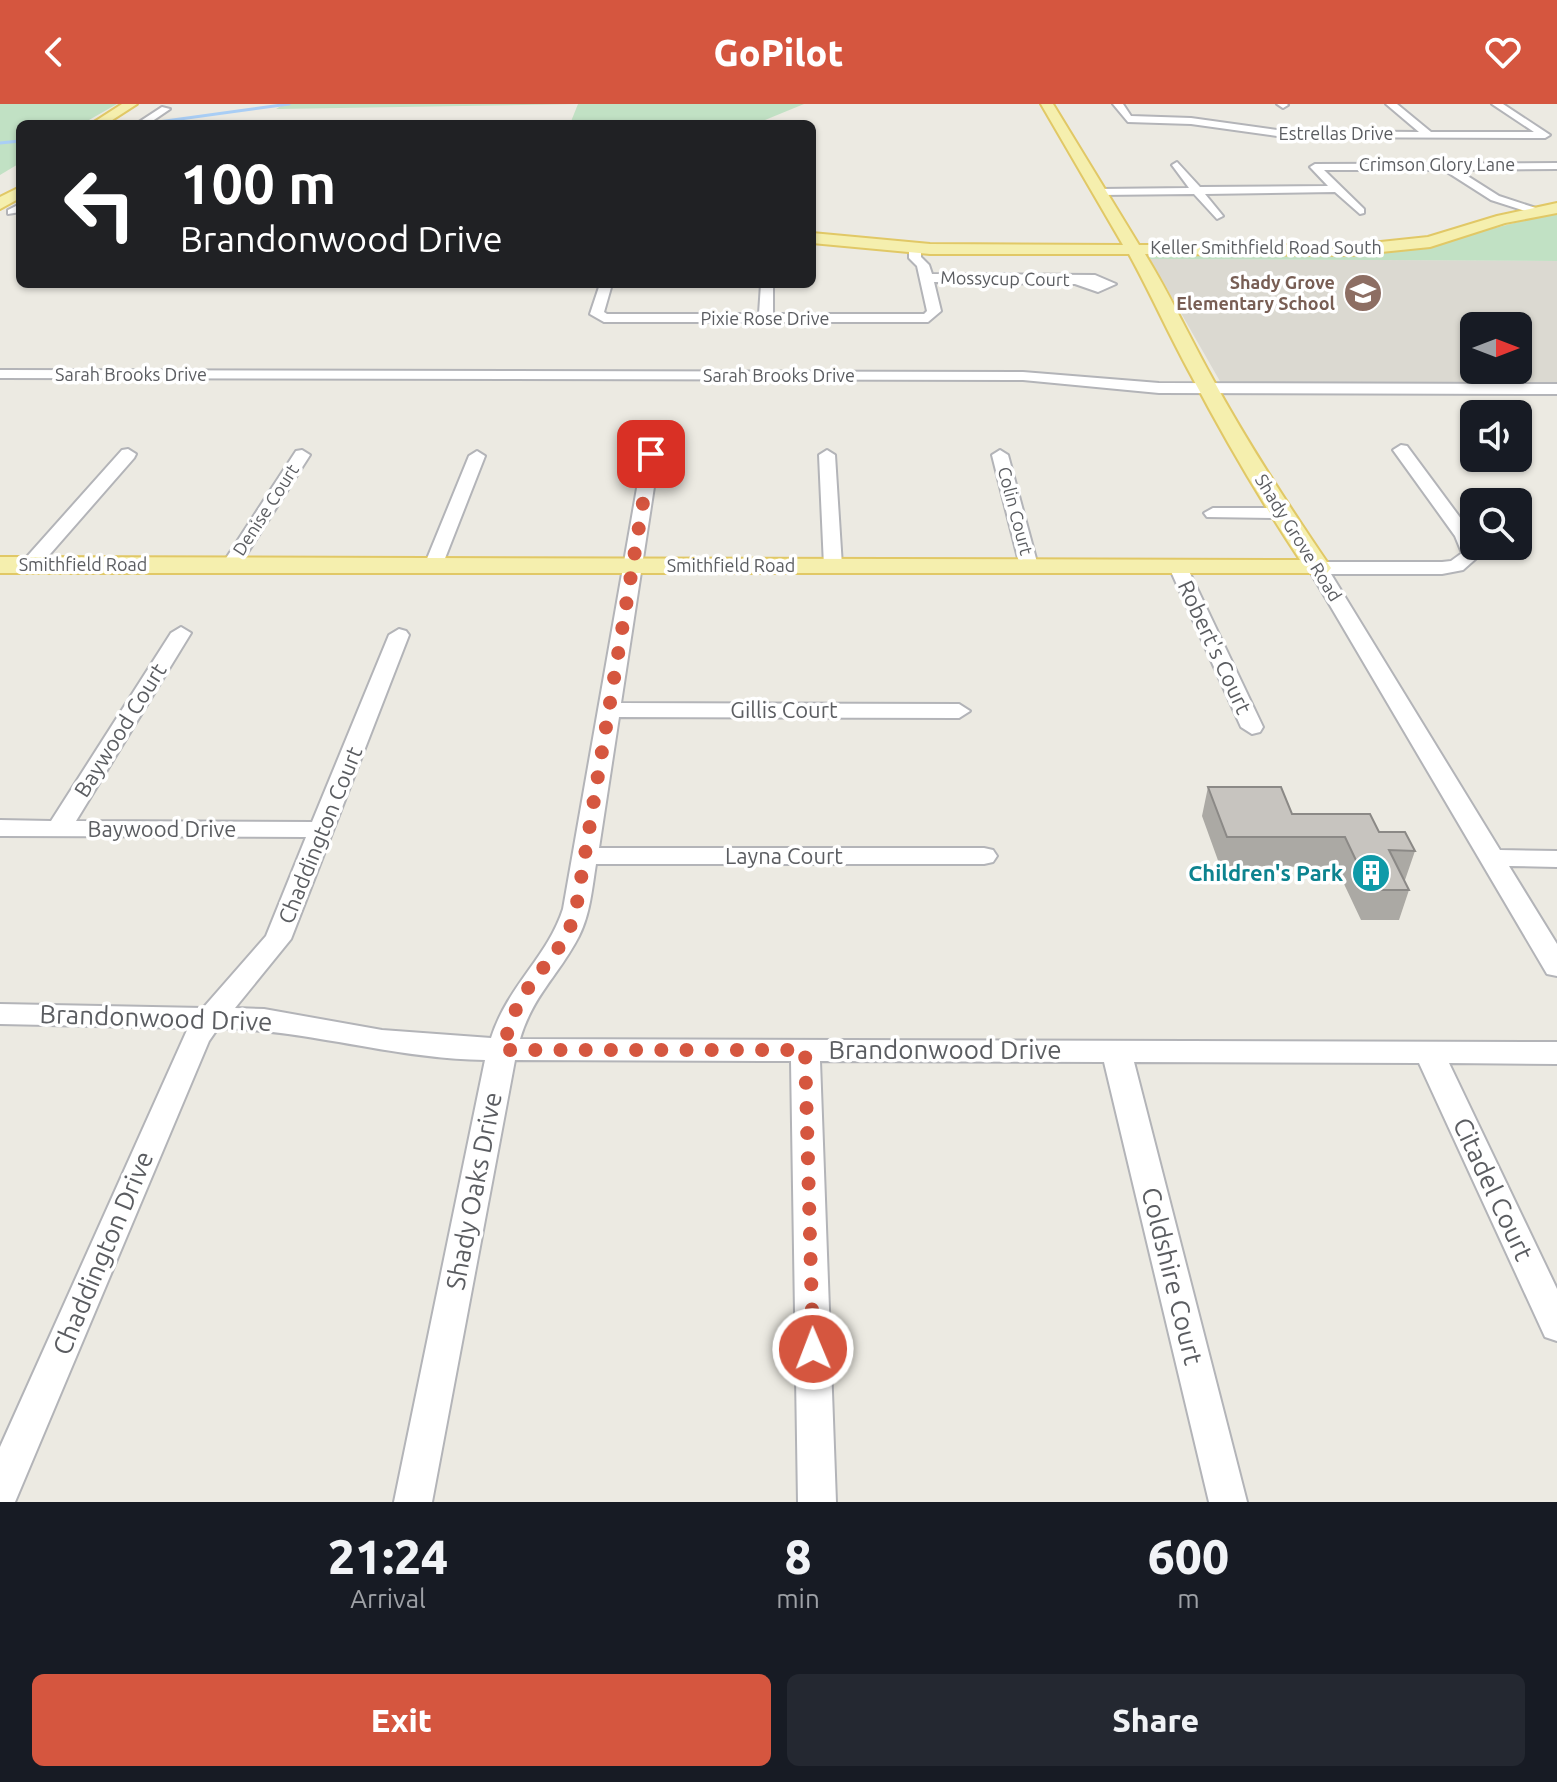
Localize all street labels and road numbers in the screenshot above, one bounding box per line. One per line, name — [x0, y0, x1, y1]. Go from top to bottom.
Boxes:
street label: Estrellas Drive — [1279, 123, 1393, 143]
street label: Crimson Glory Lane — [1359, 154, 1515, 174]
street label: Keller Smithfield Road South — [1150, 237, 1382, 257]
street label: Mossycup Court — [940, 267, 1070, 289]
street label: Pixie Rose Drive — [701, 308, 829, 328]
street label: Sarah Brooks Drive — [55, 364, 207, 384]
street label: Sarah Brooks Drive — [703, 365, 855, 385]
street label: Denise Court — [228, 460, 302, 559]
street label: Colin Court — [995, 464, 1037, 557]
street label: Shady Grove Road — [1252, 470, 1346, 605]
street label: Smithfield Road — [19, 554, 147, 574]
street label: Smithfield Road — [667, 555, 795, 575]
street label: Robert's Court — [1174, 576, 1257, 718]
street label: Baywood Court — [68, 658, 171, 801]
street label: Gillis Court — [730, 697, 838, 722]
street label: Chaddington Court — [273, 742, 367, 927]
street label: Baywood Drive — [88, 816, 236, 841]
street label: Layna Court — [725, 843, 843, 868]
street label: Brandonwood Drive — [39, 999, 273, 1036]
street label: Brandonwood Drive — [829, 1035, 1062, 1064]
street label: Shady Oaks Drive — [440, 1090, 507, 1292]
street label: Citadel Court — [1448, 1113, 1539, 1265]
street label: Chaddington Drive — [47, 1147, 159, 1359]
street label: Coldshire Court — [1136, 1184, 1209, 1368]

